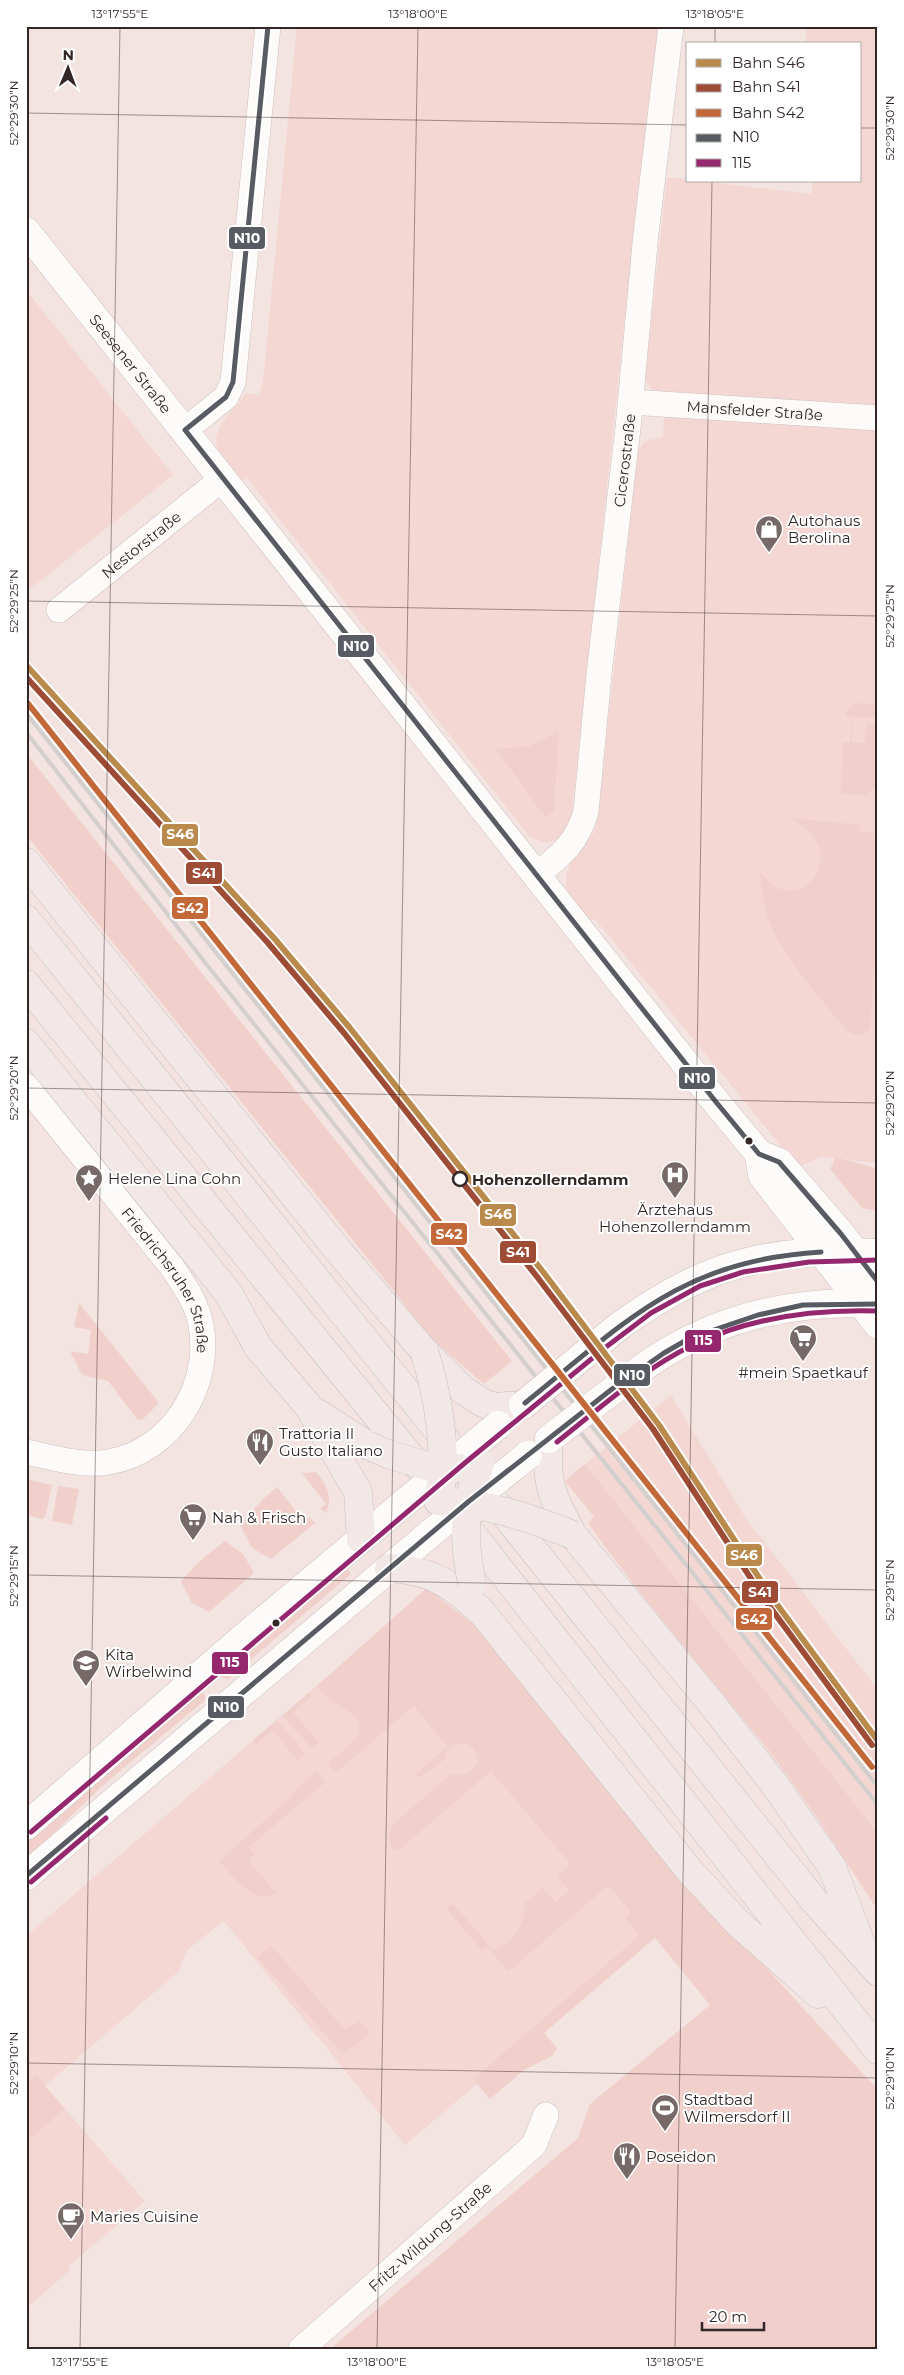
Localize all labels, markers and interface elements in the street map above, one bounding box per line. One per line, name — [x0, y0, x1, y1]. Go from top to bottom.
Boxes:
text: 13°17'55"E — [92, 6, 148, 21]
text: 13°18'00"E — [388, 6, 448, 21]
text: 13°18'05"E — [686, 6, 744, 21]
north arrow — [42, 42, 92, 92]
legend — [686, 42, 862, 182]
text: N — [62, 46, 74, 64]
text: Bahn S46 — [732, 53, 805, 72]
text: Bahn S41 — [732, 77, 801, 96]
text: 52°29'30"N — [6, 81, 21, 145]
text: 52°29'30"N — [882, 96, 897, 160]
text: Bahn S42 — [732, 103, 804, 122]
text: N10 — [732, 127, 760, 146]
text: 115 — [732, 153, 751, 172]
line badge: N10 — [228, 226, 266, 250]
text: N10 — [234, 229, 260, 247]
street label: Seesener Straße — [86, 310, 176, 417]
street label: Mansfelder Straße — [686, 396, 824, 424]
street label: Cicerostraße — [609, 413, 639, 508]
street label: Nestorstraße — [97, 507, 184, 582]
place label: Autohaus Berolina — [788, 511, 860, 547]
shop icon: Autohaus Berolina — [754, 514, 784, 553]
text: 52°29'25"N — [6, 569, 21, 633]
text: 52°29'25"N — [882, 584, 897, 648]
line badge: N10 — [337, 634, 375, 658]
text: N10 — [343, 637, 369, 655]
line badge: S46 — [161, 823, 199, 847]
text: S46 — [166, 825, 194, 843]
line badge: S41 — [185, 861, 223, 885]
text: S41 — [192, 864, 216, 882]
line badge: S42 — [171, 896, 209, 920]
text: S42 — [177, 899, 203, 917]
text: 52°29'20"N — [6, 1056, 21, 1120]
line badge: N10 — [678, 1066, 716, 1090]
text: N10 — [684, 1069, 710, 1087]
text: 52°29'20"N — [882, 1071, 897, 1135]
unlabelled marker — [744, 1136, 754, 1146]
hospital icon: Ärztehaus Hohenzollerndamm — [660, 1160, 690, 1199]
place icon: Helene Lina Cohn — [74, 1163, 104, 1202]
place label: Helene Lina Cohn — [108, 1169, 241, 1188]
place label: Hohenzollerndamm — [472, 1170, 629, 1189]
marker: Hohenzollerndamm — [452, 1171, 468, 1187]
place label: Ärztehaus Hohenzollerndamm — [599, 1200, 751, 1236]
street label: Friedrichsruher Straße — [118, 1203, 212, 1353]
line badge: S46 — [479, 1203, 517, 1227]
text: S46 — [484, 1205, 512, 1223]
line badge: S42 — [430, 1222, 468, 1246]
text: S42 — [436, 1225, 462, 1243]
line badge: S41 — [499, 1240, 537, 1264]
text: S41 — [506, 1243, 530, 1261]
supermarket icon: #mein Spaetkauf — [788, 1323, 818, 1362]
line badge: 115 — [684, 1329, 722, 1353]
text: 115 — [693, 1331, 713, 1349]
line badge: N10 — [613, 1363, 651, 1387]
place label: #mein Spaetkauf — [738, 1363, 869, 1382]
text: N10 — [619, 1366, 645, 1384]
place label: Trattoria Il Gusto Italiano — [279, 1424, 383, 1460]
restaurant icon: Trattoria Il Gusto Italiano — [245, 1427, 275, 1466]
supermarket icon: Nah & Frisch — [178, 1502, 208, 1541]
place label: Nah & Frisch — [212, 1508, 306, 1527]
line badge: S46 — [725, 1543, 763, 1567]
text: 52°29'15"N — [6, 1545, 21, 1607]
text: S46 — [730, 1546, 758, 1564]
text: 52°29'15"N — [882, 1559, 897, 1621]
line badge: S41 — [741, 1580, 779, 1604]
text: S41 — [748, 1583, 772, 1601]
line badge: S42 — [735, 1607, 773, 1631]
text: S42 — [741, 1610, 767, 1628]
unlabelled marker — [271, 1618, 281, 1628]
place label: Kita Wirbelwind — [105, 1645, 192, 1681]
school or university icon: Kita Wirbelwind — [71, 1648, 101, 1687]
line badge: 115 — [211, 1651, 249, 1675]
text: 115 — [220, 1653, 240, 1671]
line badge: N10 — [207, 1695, 245, 1719]
text: N10 — [213, 1698, 239, 1716]
text: 52°29'10"N — [6, 2032, 21, 2094]
text: 52°29'10"N — [882, 2047, 897, 2109]
place label: Stadtbad Wilmersdorf II — [684, 2090, 790, 2126]
sports icon: Stadtbad Wilmersdorf II — [650, 2093, 680, 2132]
restaurant icon: Poseidon — [612, 2141, 642, 2180]
place label: Poseidon — [646, 2147, 716, 2166]
street label: Fritz-Wildung-Straße — [364, 2177, 495, 2295]
cafe icon: Maries Cuisine — [56, 2201, 86, 2240]
place label: Maries Cuisine — [90, 2207, 198, 2226]
scale bar — [702, 2300, 764, 2332]
text: 20 m — [709, 2307, 747, 2326]
text: 13°17'55"E — [52, 2354, 108, 2369]
text: 13°18'00"E — [347, 2354, 407, 2369]
text: 13°18'05"E — [646, 2354, 704, 2369]

